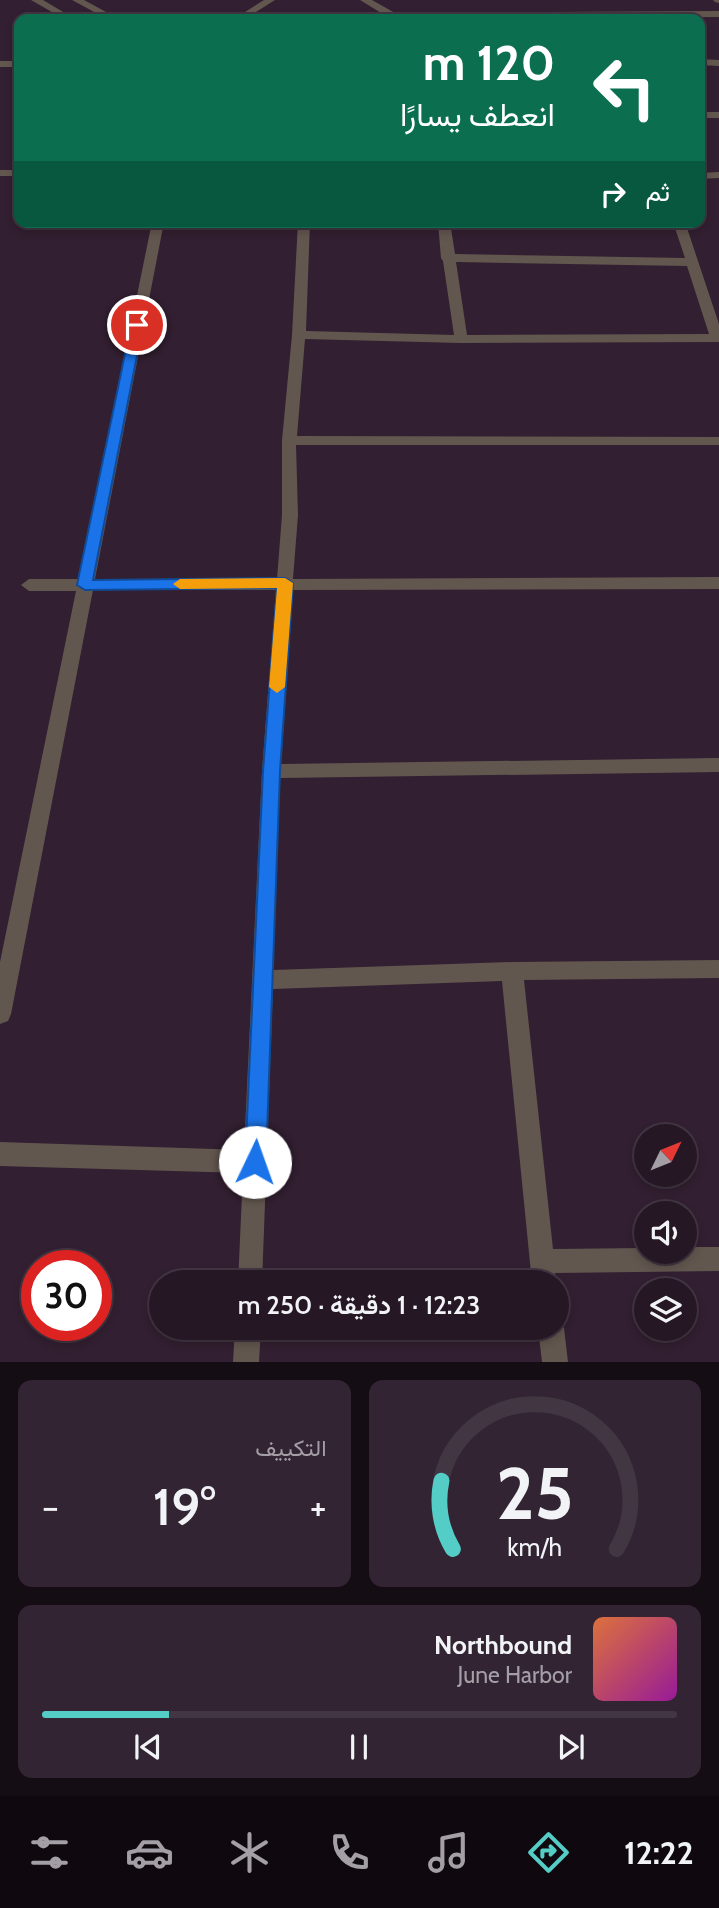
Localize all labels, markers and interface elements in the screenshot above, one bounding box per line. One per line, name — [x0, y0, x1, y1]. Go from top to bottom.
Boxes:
text: 120 m — [423, 33, 555, 92]
icon: left — [579, 42, 670, 133]
text: انعطف يسارًا — [400, 95, 555, 134]
icon: right — [594, 175, 632, 213]
text: ثم — [646, 176, 670, 208]
pin — [107, 295, 167, 355]
icon: arrive — [118, 306, 156, 344]
north arrow — [634, 1124, 696, 1186]
map controls — [634, 1124, 697, 1341]
position arrow — [218, 1125, 292, 1199]
button: sound — [634, 1201, 697, 1264]
speed limit sign: 30 — [21, 1250, 112, 1341]
button: layers — [634, 1278, 697, 1341]
text: 12:23 · 1 دقيقة · 250 m — [238, 1289, 480, 1321]
text: التكييف — [255, 1434, 327, 1462]
text: 25 — [496, 1450, 574, 1538]
text: 19° — [153, 1475, 216, 1538]
text: − — [42, 1483, 59, 1530]
text: + — [310, 1483, 326, 1530]
text: km/h — [507, 1532, 562, 1562]
text: Northbound — [434, 1629, 572, 1661]
text: June Harbor — [458, 1661, 572, 1689]
icon: previous — [129, 1728, 167, 1766]
icon: pause — [340, 1728, 378, 1766]
icon: next — [552, 1728, 590, 1766]
icon: filters — [25, 1828, 74, 1877]
icon: car — [125, 1828, 174, 1877]
icon: climate — [225, 1828, 274, 1877]
icon: phone — [325, 1828, 374, 1877]
icon: music — [424, 1828, 473, 1877]
icon: directions — [524, 1828, 573, 1877]
text: 12:22 — [624, 1833, 694, 1872]

